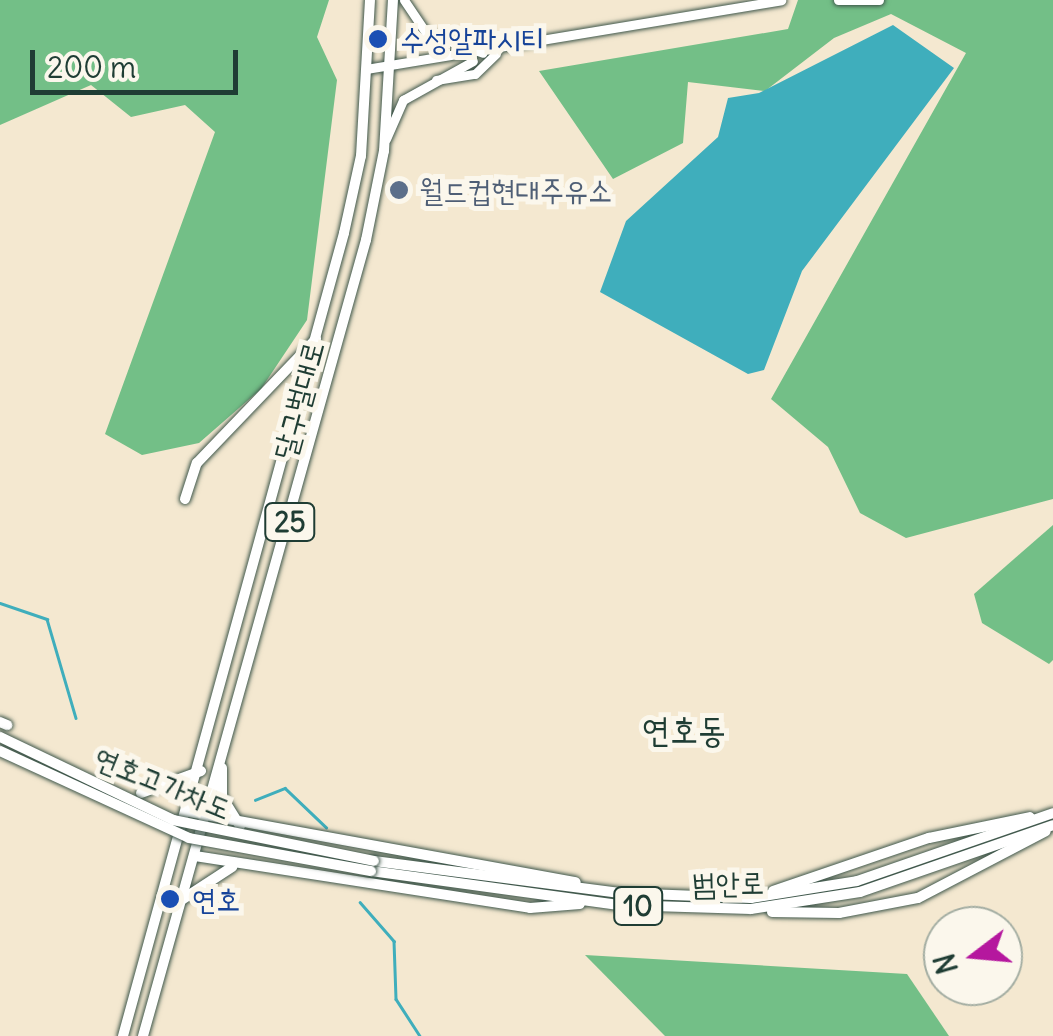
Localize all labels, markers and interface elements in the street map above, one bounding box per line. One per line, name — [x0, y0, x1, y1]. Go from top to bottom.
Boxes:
place label: 수성알파시티 — [400, 21, 545, 57]
marker: 수성알파시티 — [365, 26, 391, 52]
scale bar — [35, 30, 242, 92]
text: 200 m — [47, 48, 136, 86]
place label: 월드컵현대주유소 — [419, 172, 612, 208]
marker: 월드컵현대주유소 — [388, 179, 410, 201]
street label: 달구벌대로 — [265, 337, 331, 463]
road number: 25 — [262, 499, 318, 545]
district label: 연호동 — [642, 708, 726, 750]
street label: 연호고가차도 — [89, 739, 237, 827]
street label: 범안로 — [691, 864, 765, 902]
place label: 연호 — [192, 881, 240, 917]
road number: 10 — [613, 883, 663, 929]
marker: 연호 — [157, 886, 183, 912]
north arrow — [923, 906, 1023, 1006]
text: N — [926, 949, 966, 978]

